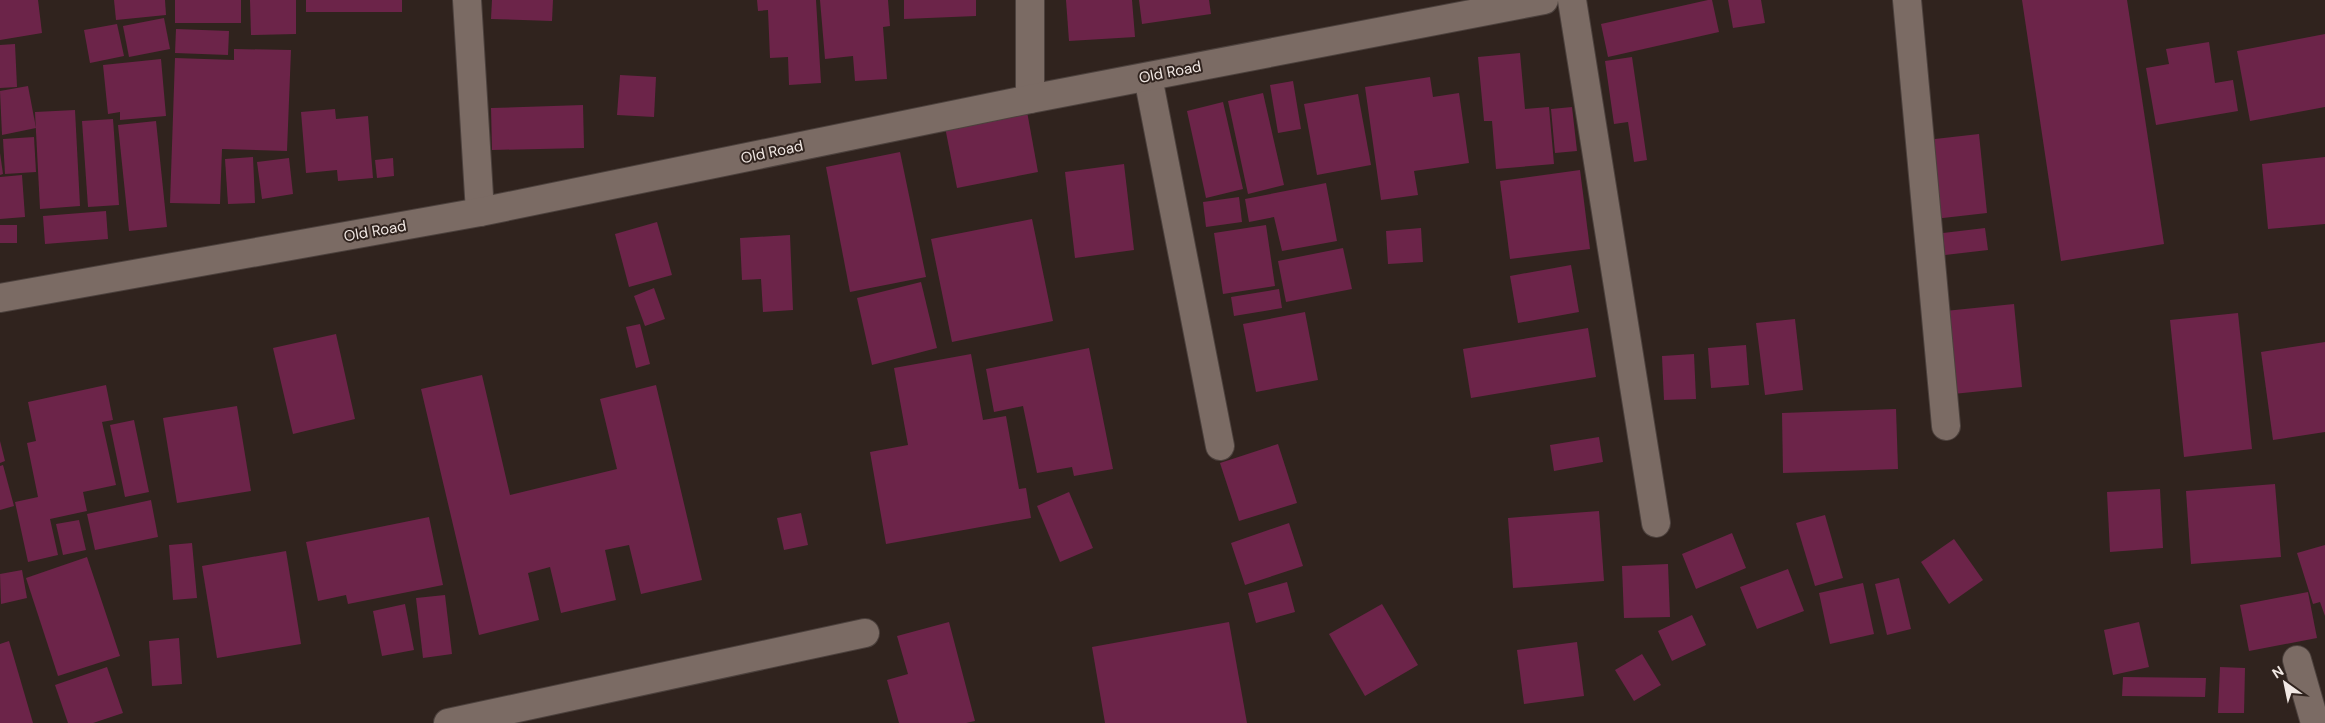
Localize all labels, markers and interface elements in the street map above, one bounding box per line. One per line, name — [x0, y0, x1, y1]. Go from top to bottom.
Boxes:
street label: Old Road — [1137, 56, 1203, 88]
street label: Old Road — [739, 136, 805, 168]
street label: Old Road — [342, 216, 408, 246]
north arrow — [2260, 658, 2310, 708]
text: N — [2269, 662, 2287, 682]

